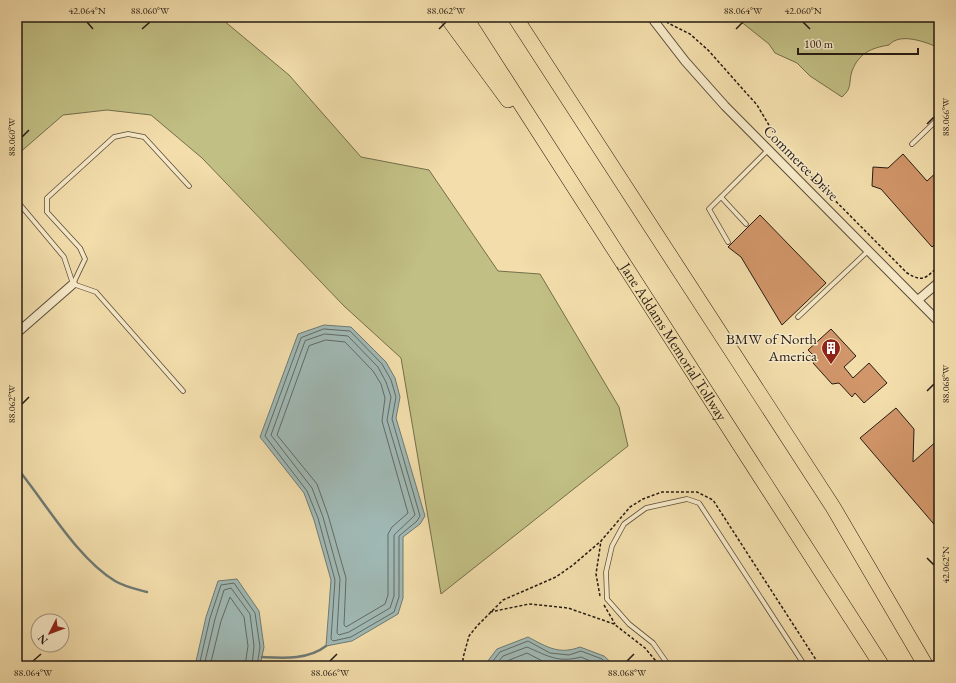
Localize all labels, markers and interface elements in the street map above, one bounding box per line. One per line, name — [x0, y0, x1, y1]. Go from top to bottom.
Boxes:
text: 42.064°N — [68, 4, 106, 17]
text: 88.060°W — [131, 4, 170, 17]
text: 88.062°W — [427, 4, 466, 17]
text: 88.064°W — [724, 4, 763, 17]
text: 42.060°N — [784, 4, 822, 17]
scale bar — [798, 30, 918, 56]
text: 100 m — [804, 36, 834, 52]
text: 88.066°W — [939, 97, 952, 136]
text: 88.060°W — [5, 117, 18, 156]
street label: Commerce Drive — [760, 121, 843, 204]
street label: Jane Addams Memorial Tollway — [615, 257, 732, 424]
place label: BMW of North America — [726, 329, 817, 365]
building icon: BMW of North America — [820, 337, 842, 365]
text: 88.068°W — [939, 364, 952, 403]
text: 88.062°W — [5, 384, 18, 423]
text: 42.062°N — [939, 546, 952, 584]
north arrow — [30, 613, 70, 653]
text: N — [34, 632, 51, 648]
text: 88.064°W — [14, 666, 53, 679]
text: 88.066°W — [311, 666, 350, 679]
text: 88.068°W — [608, 666, 647, 679]

